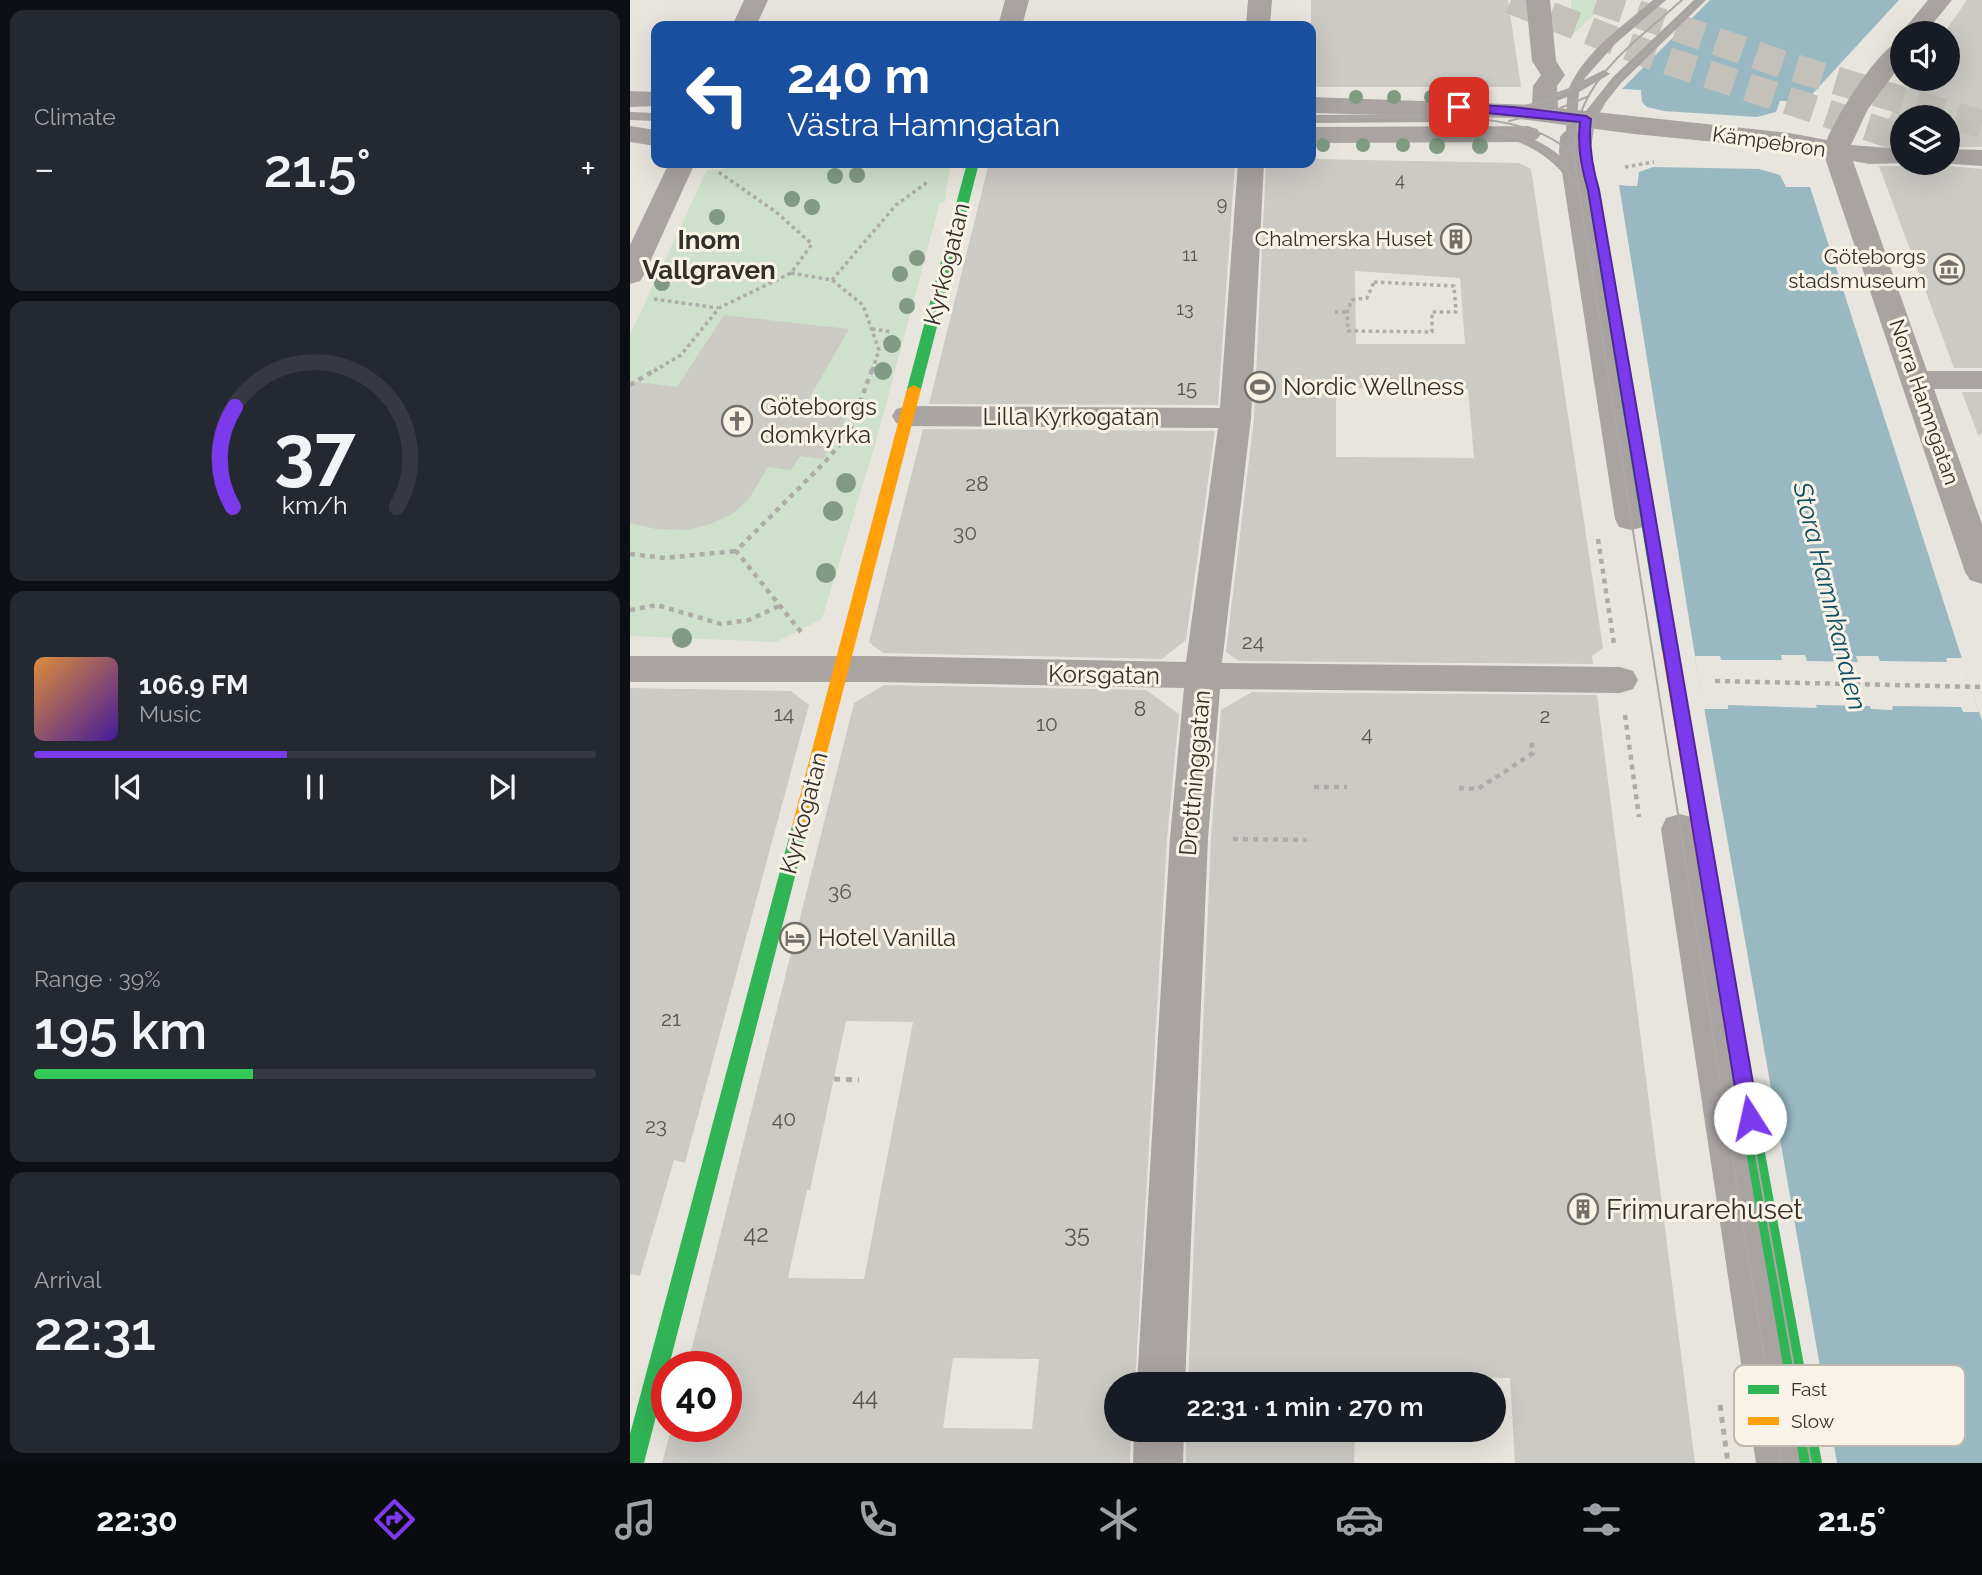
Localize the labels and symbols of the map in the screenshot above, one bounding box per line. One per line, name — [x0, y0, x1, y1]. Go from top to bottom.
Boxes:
pin — [1429, 77, 1489, 137]
street label: Kämpebron — [1711, 121, 1827, 162]
house number: 4 — [1395, 169, 1405, 190]
house number: 9 — [1217, 193, 1227, 214]
street label: Kyrkogatan — [917, 200, 976, 328]
building icon: Chalmerska Huset — [1439, 222, 1473, 256]
district label: Inom Vallgraven — [642, 225, 776, 285]
place label: Chalmerska Huset — [1255, 226, 1433, 251]
house number: 11 — [1182, 244, 1198, 265]
place label: Göteborgs stadsmuseum — [1788, 244, 1926, 293]
museum icon: Göteborgs stadsmuseum — [1932, 252, 1966, 286]
house number: 13 — [1176, 298, 1194, 319]
street label: Norra Hamngatan — [1884, 316, 1965, 488]
sports icon: Nordic Wellness — [1243, 370, 1277, 404]
place label: Nordic Wellness — [1283, 372, 1464, 401]
house number: 15 — [1177, 375, 1197, 400]
place label: Göteborgs domkyrka — [760, 392, 877, 449]
street label: Lilla Kyrkogatan — [983, 402, 1159, 431]
church icon: Göteborgs domkyrka — [720, 404, 754, 438]
house number: 28 — [965, 471, 989, 496]
water label: Stora Hamnkanalen — [1787, 478, 1873, 713]
house number: 30 — [953, 520, 977, 545]
house number: 24 — [1242, 629, 1264, 654]
street label: Korsgatan — [1048, 659, 1160, 690]
street label: Drottninggatan — [1173, 689, 1216, 857]
house number: 8 — [1134, 696, 1146, 721]
house number: 14 — [774, 701, 794, 726]
house number: 2 — [1540, 703, 1550, 728]
house number: 10 — [1036, 711, 1058, 736]
house number: 4 — [1361, 721, 1373, 746]
street label: Kyrkogatan — [773, 749, 834, 877]
house number: 36 — [828, 879, 852, 904]
hotel icon: Hotel Vanilla — [778, 921, 812, 955]
place label: Hotel Vanilla — [818, 923, 956, 952]
house number: 21 — [661, 1006, 681, 1031]
position arrow — [1713, 1081, 1787, 1155]
house number: 40 — [772, 1106, 796, 1131]
house number: 23 — [645, 1113, 667, 1138]
building icon: Frimurarehuset — [1566, 1192, 1600, 1226]
place label: Frimurarehuset — [1606, 1193, 1803, 1226]
house number: 42 — [743, 1219, 769, 1248]
house number: 35 — [1064, 1219, 1090, 1248]
speed limit sign: 40 — [651, 1351, 742, 1442]
legend — [1734, 1365, 1965, 1446]
text: Fast — [1791, 1378, 1827, 1400]
house number: 44 — [852, 1382, 878, 1411]
text: Slow — [1791, 1410, 1835, 1432]

